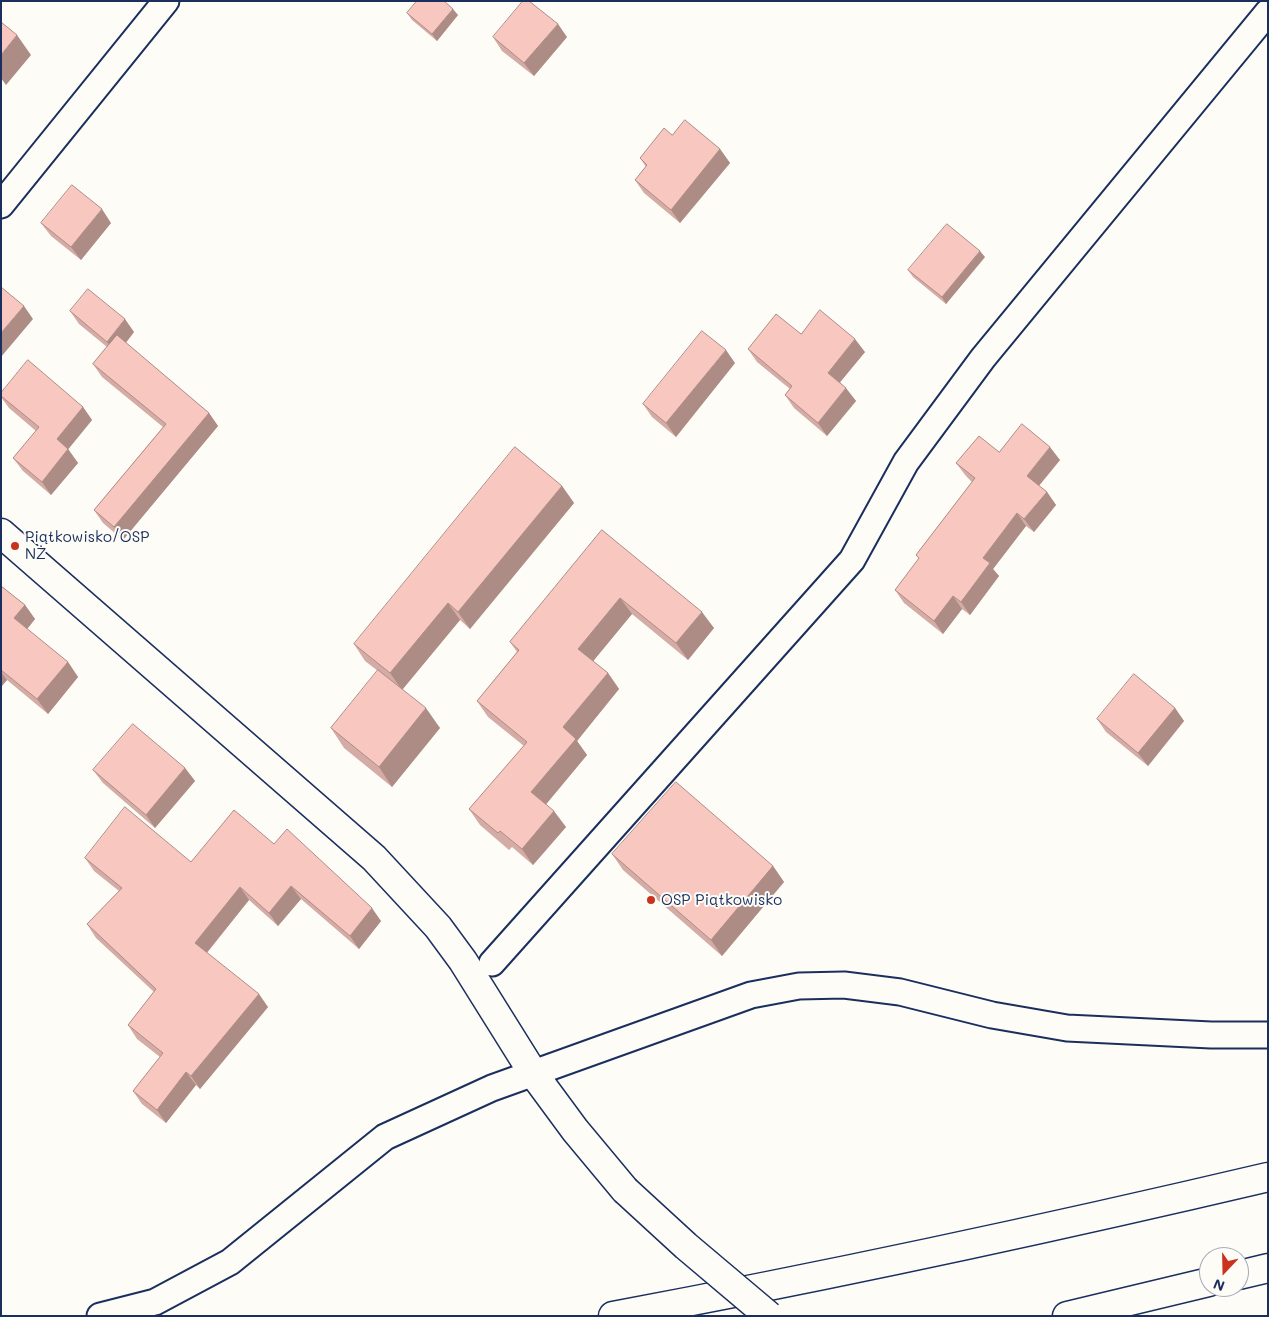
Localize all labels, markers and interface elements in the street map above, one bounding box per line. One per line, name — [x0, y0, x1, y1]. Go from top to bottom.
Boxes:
place label: Piątkowisko/OSP NŻ — [25, 528, 149, 563]
marker: Piątkowisko/OSP NŻ — [9, 540, 21, 552]
place label: OSP Piątkowisko — [661, 891, 782, 909]
marker: OSP Piątkowisko — [645, 894, 657, 906]
north arrow — [1199, 1247, 1249, 1297]
text: N — [1210, 1275, 1227, 1296]

